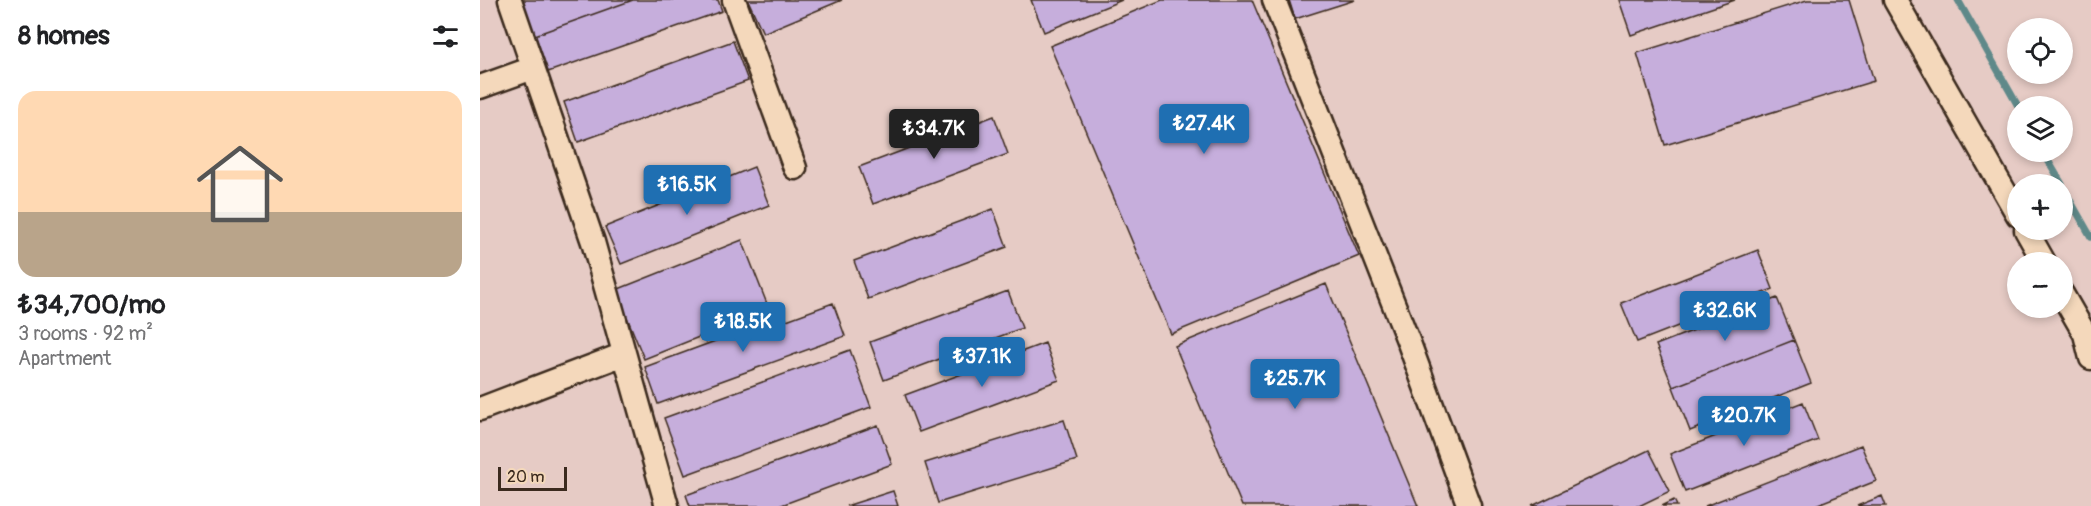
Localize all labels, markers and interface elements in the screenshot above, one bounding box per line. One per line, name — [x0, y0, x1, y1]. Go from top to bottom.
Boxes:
map controls — [2007, 18, 2073, 318]
button: locate — [2007, 18, 2073, 84]
text: 8 homes — [18, 20, 110, 52]
icon: filters — [429, 20, 462, 53]
button: layers — [2007, 96, 2073, 162]
pin: ₺27.4K — [1155, 104, 1253, 155]
pin: ₺34.7K — [885, 109, 983, 160]
text: ₺27.4K — [1173, 111, 1235, 136]
text: ₺34.7K — [903, 116, 965, 141]
icon: home — [186, 130, 294, 238]
pin: ₺16.5K — [638, 165, 736, 216]
text: ₺16.5K — [658, 172, 716, 197]
button: + — [2007, 174, 2073, 240]
button: − — [2007, 252, 2073, 318]
text: ₺34,700/mo — [18, 289, 165, 321]
pin: ₺32.6K — [1676, 291, 1774, 342]
text: ₺32.6K — [1694, 298, 1756, 323]
pin: ₺18.5K — [694, 302, 792, 353]
text: ₺18.5K — [714, 309, 772, 334]
text: 3 rooms · 92 m² — [18, 321, 153, 346]
pin: ₺37.1K — [933, 337, 1031, 388]
text: ₺37.1K — [953, 344, 1011, 369]
text: Apartment — [18, 346, 111, 371]
pin: ₺25.7K — [1246, 359, 1344, 410]
text: ₺25.7K — [1264, 366, 1326, 391]
pin: ₺20.7K — [1695, 396, 1793, 447]
text: ₺20.7K — [1712, 403, 1776, 428]
scale bar — [498, 464, 567, 492]
text: 20 m — [507, 467, 545, 487]

